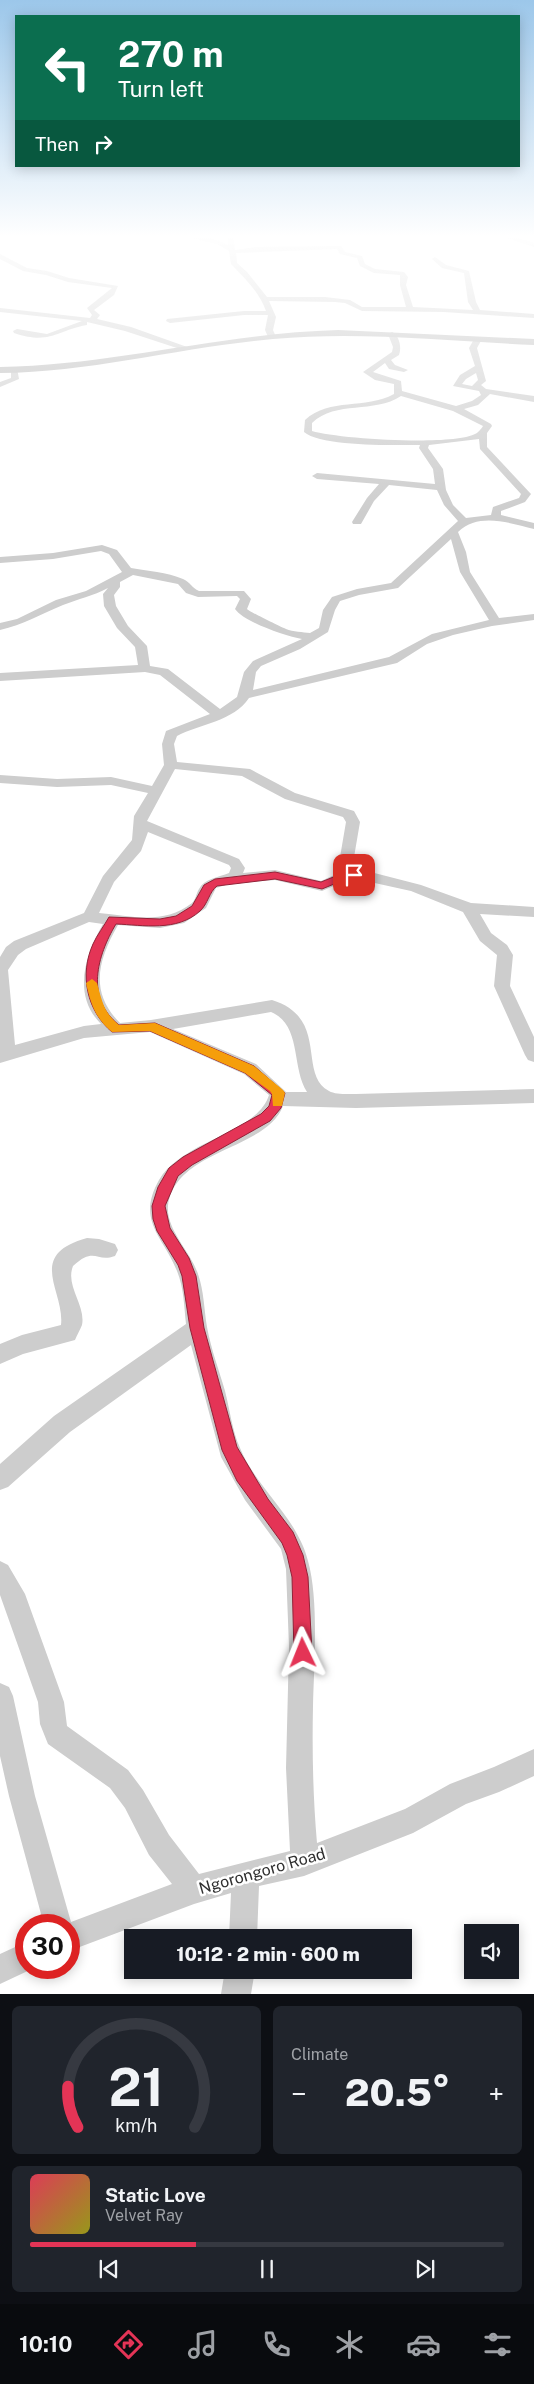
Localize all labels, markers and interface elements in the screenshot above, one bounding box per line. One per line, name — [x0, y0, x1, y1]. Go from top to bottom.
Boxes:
text: 270 m — [118, 34, 224, 75]
icon: left — [35, 35, 100, 100]
text: Turn left — [118, 76, 204, 102]
icon: right — [89, 130, 117, 158]
text: Then — [35, 133, 79, 155]
pin — [333, 854, 375, 896]
icon: arrive — [340, 861, 368, 889]
position arrow — [276, 1626, 328, 1678]
street label: Ngorongoro Road — [197, 1844, 327, 1898]
speed limit sign: 30 — [15, 1914, 80, 1979]
map controls — [464, 1924, 519, 1979]
button: sound — [464, 1924, 519, 1979]
text: 10:12 · 2 min · 600 m — [176, 1943, 360, 1965]
text: Climate — [291, 2045, 348, 2064]
text: 21 — [109, 2057, 164, 2118]
text: 20.5° — [345, 2070, 450, 2115]
text: − — [291, 2077, 307, 2110]
text: + — [488, 2077, 504, 2110]
text: km/h — [115, 2115, 158, 2136]
text: Static Love — [105, 2184, 206, 2206]
text: Velvet Ray — [105, 2206, 183, 2225]
icon: previous — [95, 2255, 123, 2283]
icon: pause — [253, 2255, 281, 2283]
icon: next — [411, 2255, 439, 2283]
icon: directions — [111, 2327, 146, 2362]
icon: music — [185, 2327, 220, 2362]
icon: phone — [259, 2327, 294, 2362]
icon: climate — [332, 2327, 367, 2362]
icon: car — [406, 2327, 441, 2362]
icon: filters — [480, 2327, 515, 2362]
text: 10:10 — [19, 2331, 72, 2357]

